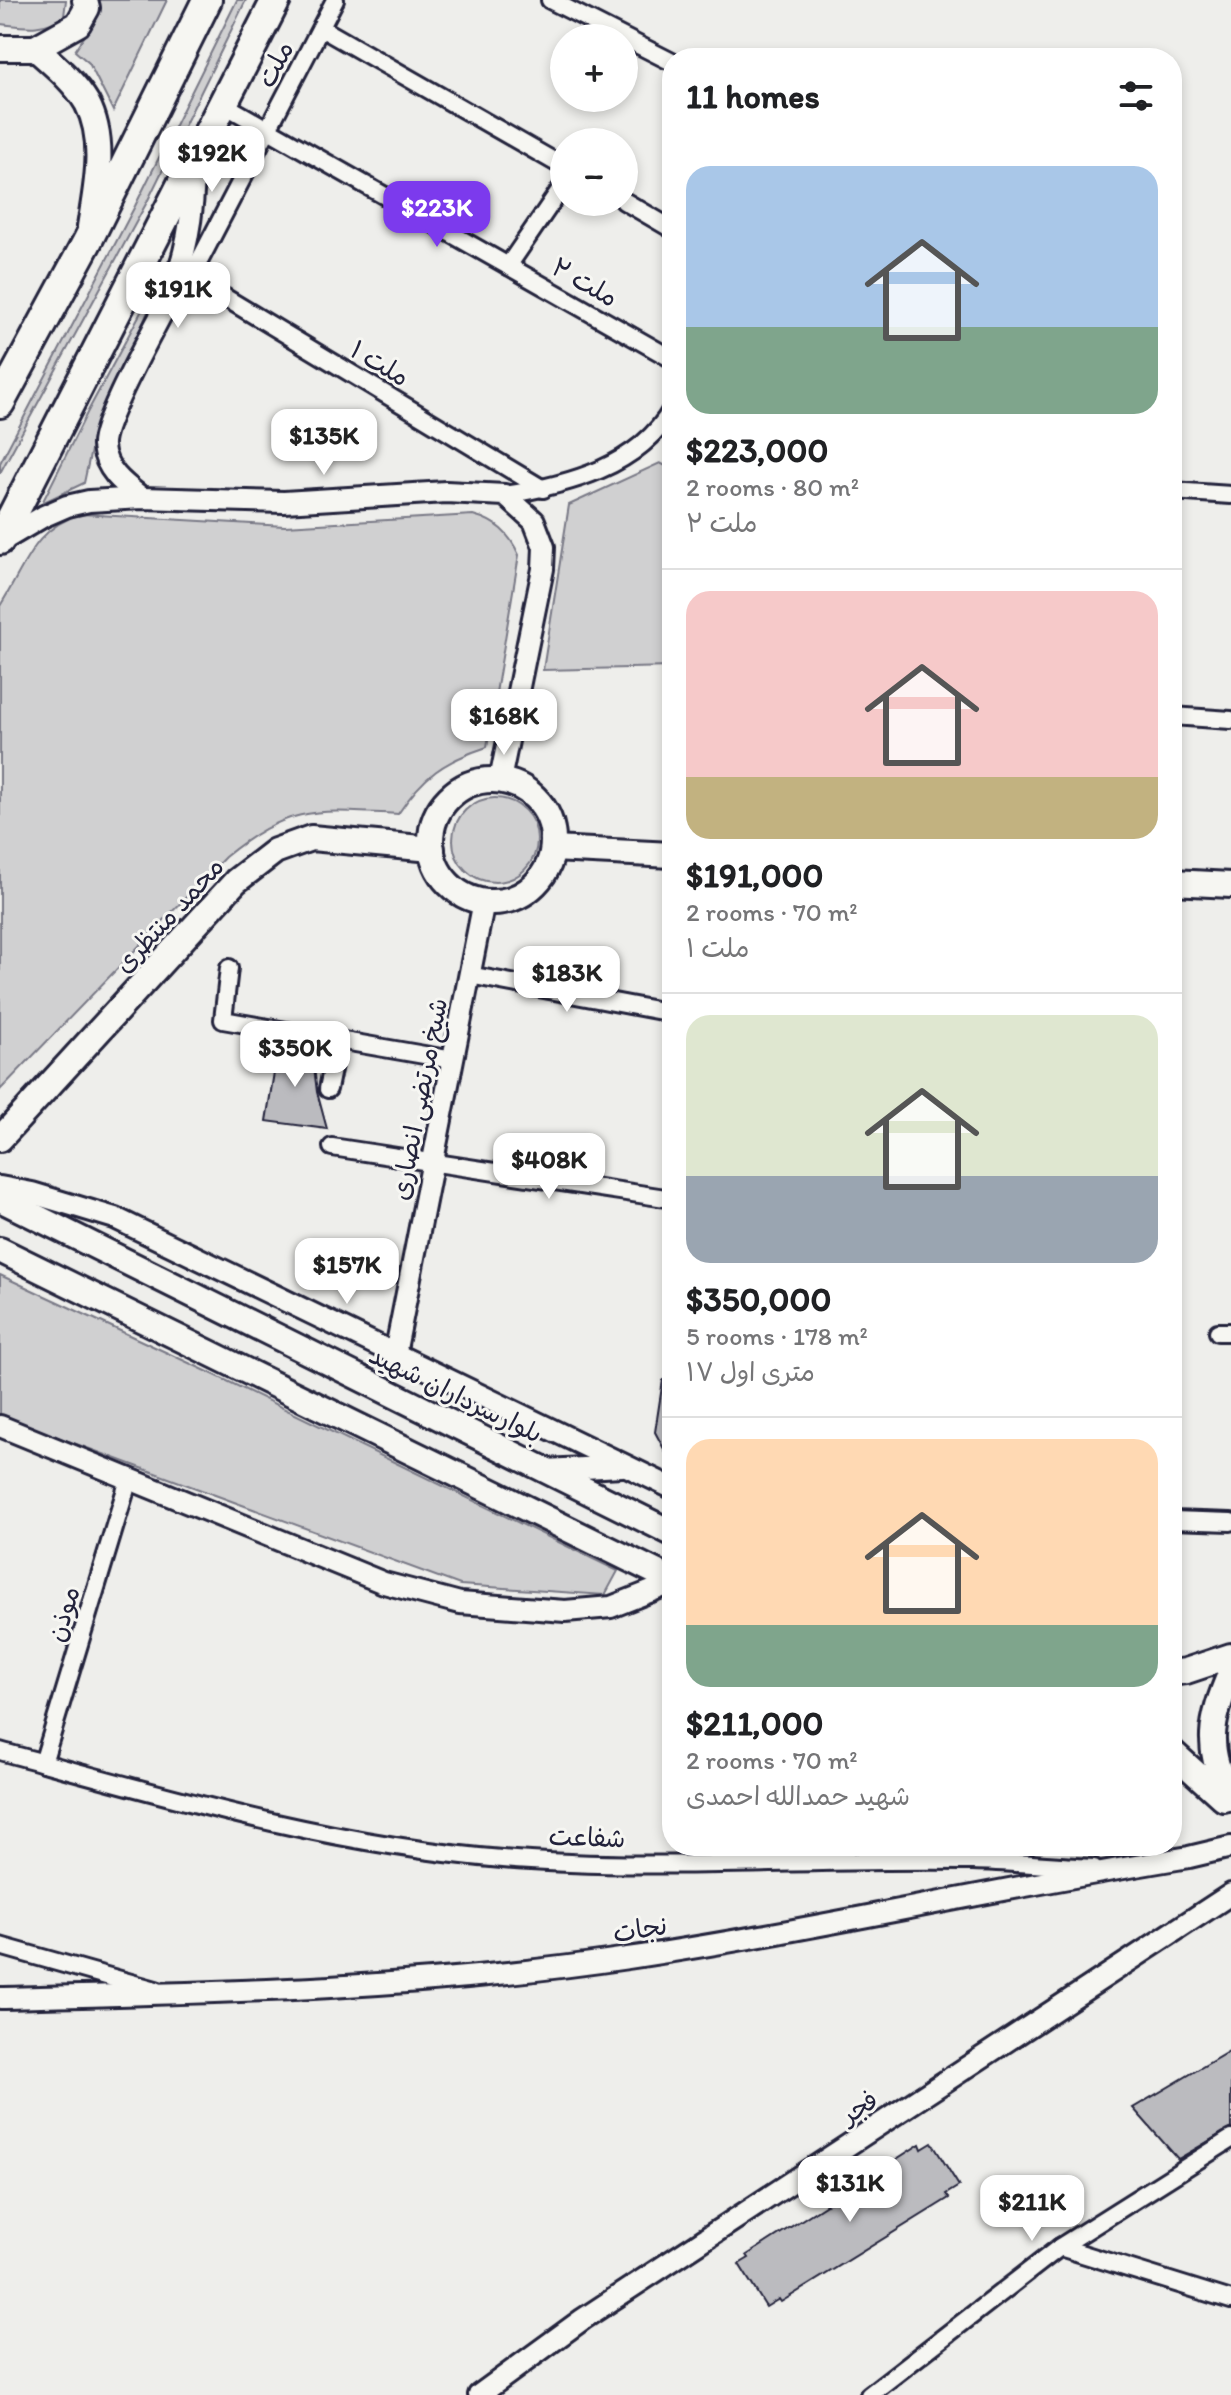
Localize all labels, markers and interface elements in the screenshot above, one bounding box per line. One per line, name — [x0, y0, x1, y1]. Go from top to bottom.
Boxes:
map controls — [550, 24, 638, 216]
button: + — [550, 24, 638, 112]
street label: ملت — [250, 35, 300, 93]
icon: filters — [1114, 74, 1158, 118]
text: 11 homes — [686, 76, 820, 117]
pin: $192K — [156, 126, 268, 194]
button: − — [550, 128, 638, 216]
text: $192K — [177, 136, 247, 168]
pin: $223K — [381, 181, 493, 249]
text: $223K — [401, 191, 473, 223]
icon: home — [850, 218, 994, 362]
street label: ملت ۲ — [546, 250, 624, 314]
pin: $191K — [122, 262, 234, 330]
text: $191K — [144, 272, 212, 304]
street label: ملت ۱ — [345, 333, 415, 393]
pin: $135K — [268, 409, 380, 477]
text: $135K — [289, 419, 359, 451]
text: $223,000 — [686, 430, 828, 471]
text: 2 rooms · 80 m² — [686, 471, 859, 503]
text: ملت ۲ — [686, 507, 757, 539]
icon: home — [850, 643, 994, 787]
pin: $168K — [448, 689, 560, 757]
text: $168K — [469, 699, 539, 731]
street label: محمد منتظری — [107, 851, 231, 979]
text: $191,000 — [686, 855, 823, 896]
text: 2 rooms · 70 m² — [686, 896, 858, 928]
text: ملت ۱ — [686, 932, 749, 964]
pin: $183K — [511, 946, 623, 1014]
text: $183K — [532, 956, 602, 988]
street label: شیخ مرتضی انصاری — [384, 995, 456, 1203]
pin: $350K — [239, 1021, 351, 1089]
text: $350K — [258, 1031, 332, 1063]
icon: home — [850, 1067, 994, 1211]
pin: $408K — [493, 1133, 605, 1201]
text: $408K — [511, 1143, 587, 1175]
pin: $157K — [291, 1238, 403, 1306]
text: $157K — [313, 1248, 381, 1280]
text: $350,000 — [686, 1279, 831, 1320]
text: 5 rooms · 178 m² — [686, 1320, 868, 1352]
street label: بلوارسرداران شهید — [364, 1338, 548, 1450]
text: ۱۷ متری اول — [686, 1356, 815, 1388]
icon: home — [850, 1491, 994, 1635]
street label: موذن — [39, 1582, 87, 1646]
text: $211,000 — [686, 1703, 824, 1744]
text: 2 rooms · 70 m² — [686, 1744, 858, 1776]
text: شهید حمدالله احمدی — [686, 1780, 910, 1812]
street label: شفاعت — [548, 1820, 626, 1854]
street label: نجات — [611, 1909, 669, 1949]
street label: فجر — [832, 2083, 884, 2132]
pin: $131K — [794, 2156, 906, 2224]
text: $131K — [816, 2166, 884, 2198]
pin: $211K — [976, 2175, 1088, 2243]
text: $211K — [998, 2185, 1066, 2217]

